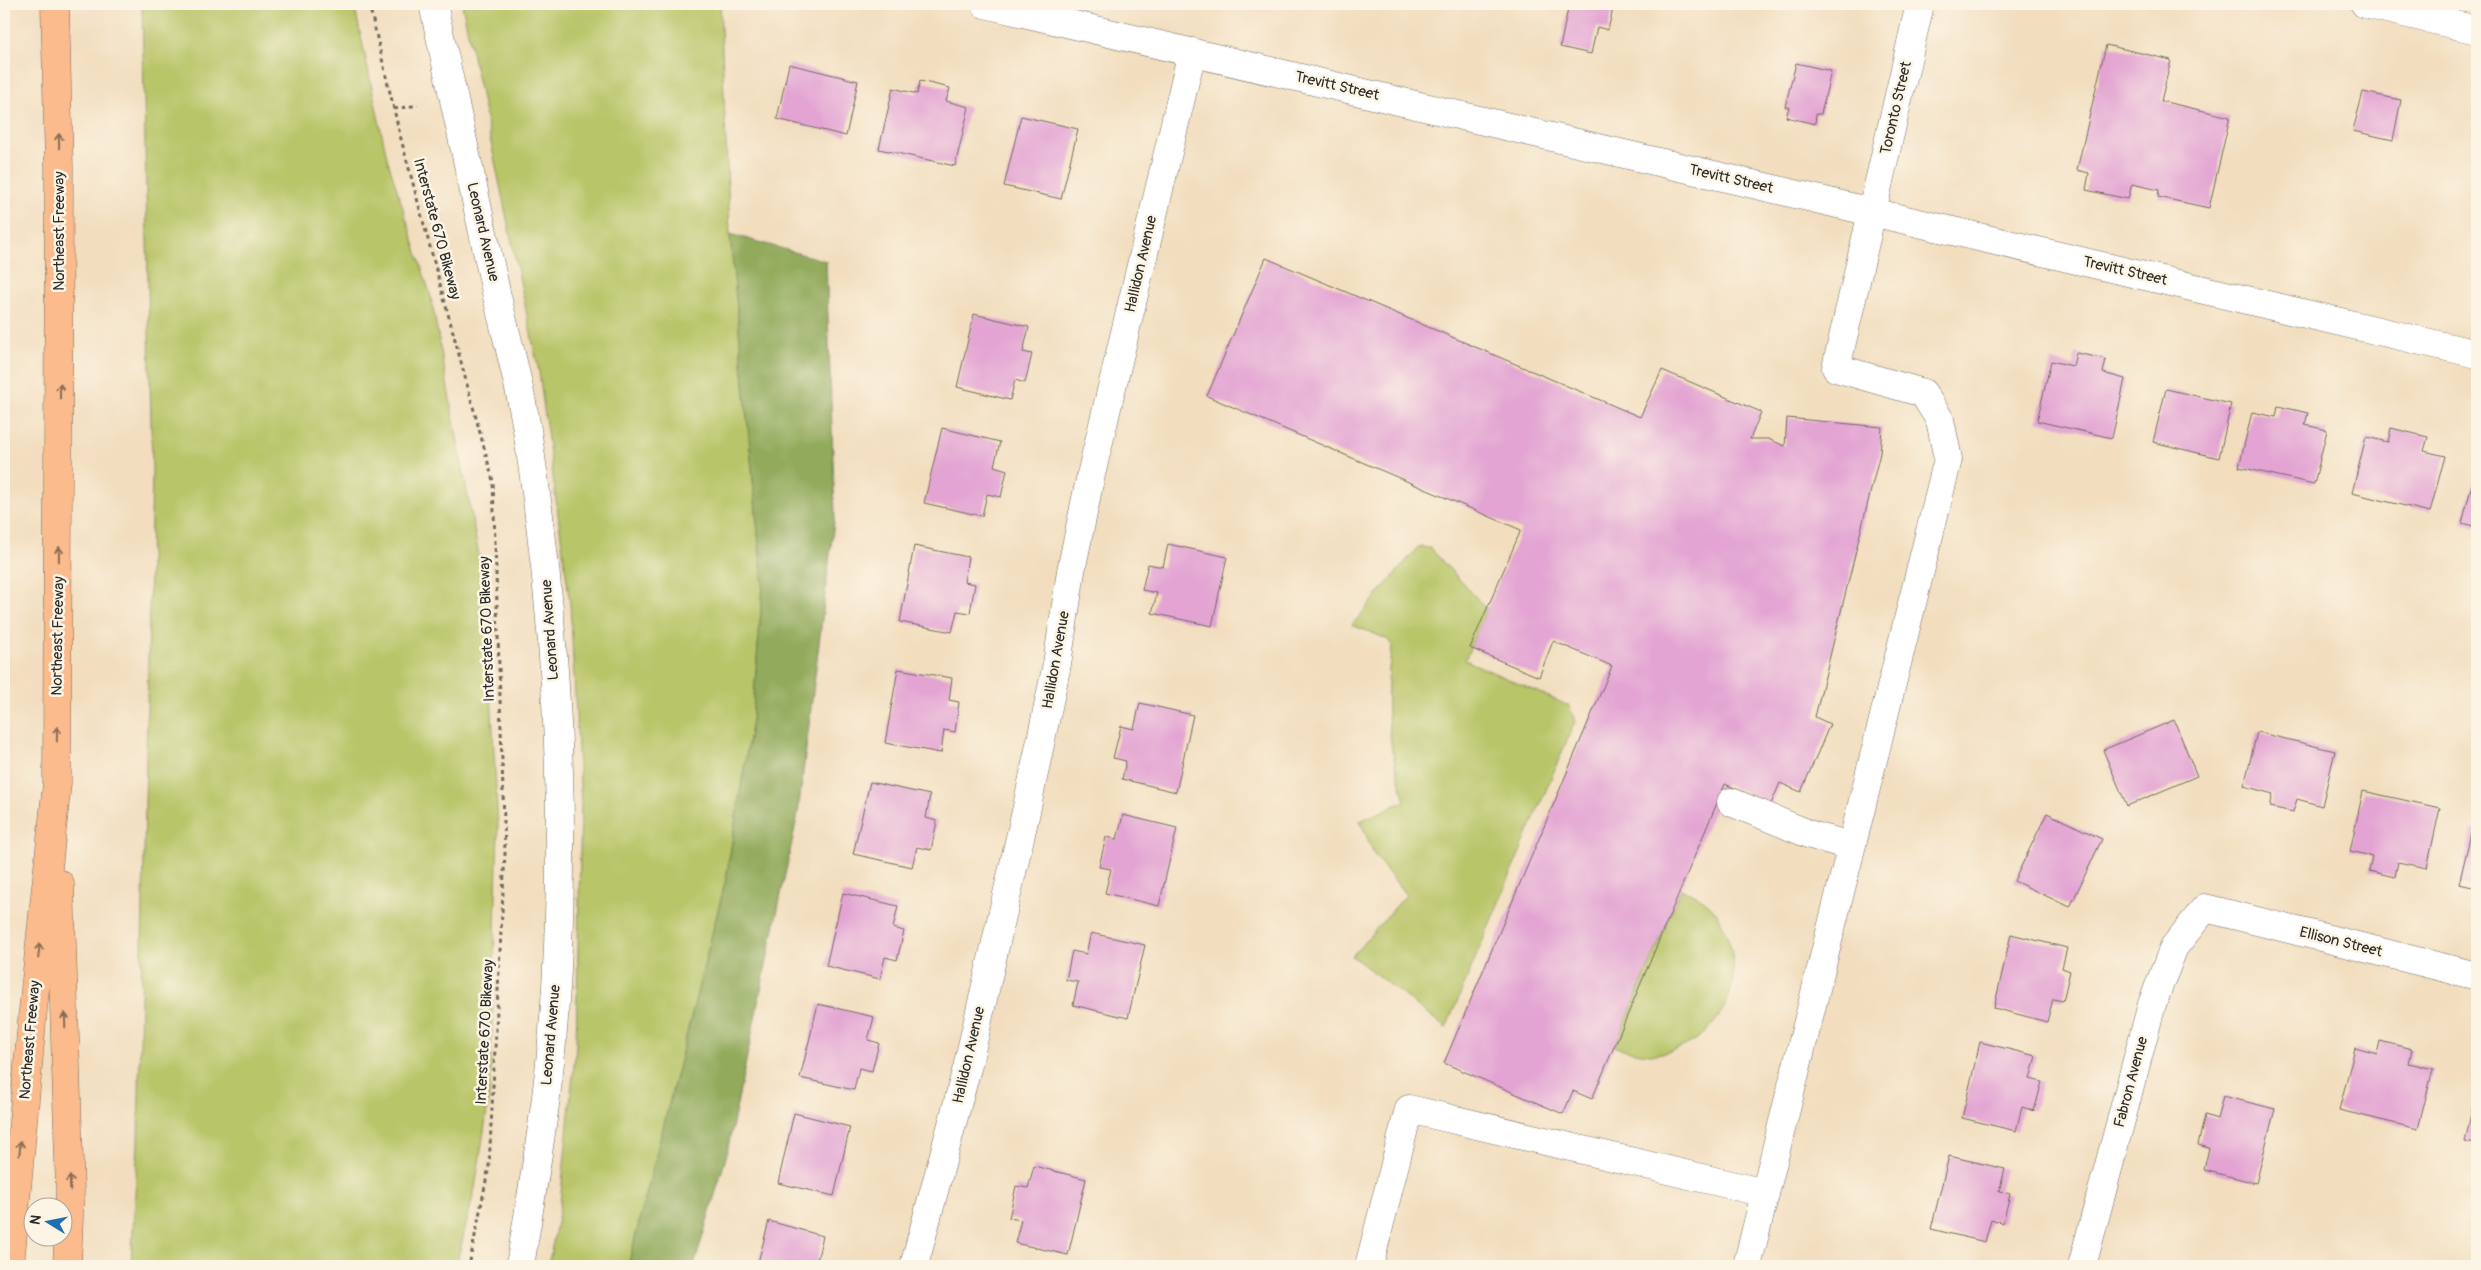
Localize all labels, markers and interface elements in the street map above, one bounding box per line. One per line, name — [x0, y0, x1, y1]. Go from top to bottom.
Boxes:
street label: Toronto Street — [1876, 59, 1916, 156]
street label: Trevitt Street — [1293, 67, 1382, 105]
one-way arrow — [54, 134, 63, 150]
street label: Interstate 670 Bikeway — [409, 156, 465, 302]
street label: Trevitt Street — [1687, 160, 1776, 198]
street label: Northeast Freeway — [50, 171, 69, 291]
street label: Leonard Avenue — [462, 181, 504, 284]
street label: Hallidon Avenue — [1121, 213, 1162, 314]
street label: Trevitt Street — [2081, 252, 2170, 290]
one-way arrow — [55, 384, 65, 400]
one-way arrow — [54, 546, 64, 562]
street label: Interstate 670 Bikeway — [475, 555, 499, 702]
street label: Northeast Freeway — [47, 576, 69, 696]
street label: Leonard Avenue — [537, 578, 563, 681]
street label: Hallidon Avenue — [1038, 609, 1074, 710]
one-way arrow — [53, 726, 62, 742]
street label: Ellison Street — [2298, 923, 2385, 962]
one-way arrow — [34, 944, 44, 960]
street label: Interstate 670 Bikeway — [472, 958, 498, 1105]
street label: Northeast Freeway — [15, 979, 45, 1100]
street label: Leonard Avenue — [537, 983, 565, 1086]
street label: Hallidon Avenue — [949, 1004, 990, 1105]
one-way arrow — [60, 1012, 69, 1028]
street label: Fabron Avenue — [2110, 1034, 2152, 1130]
one-way arrow — [16, 1140, 25, 1156]
one-way arrow — [65, 1175, 75, 1191]
north arrow — [22, 1198, 72, 1248]
text: N — [26, 1214, 45, 1226]

